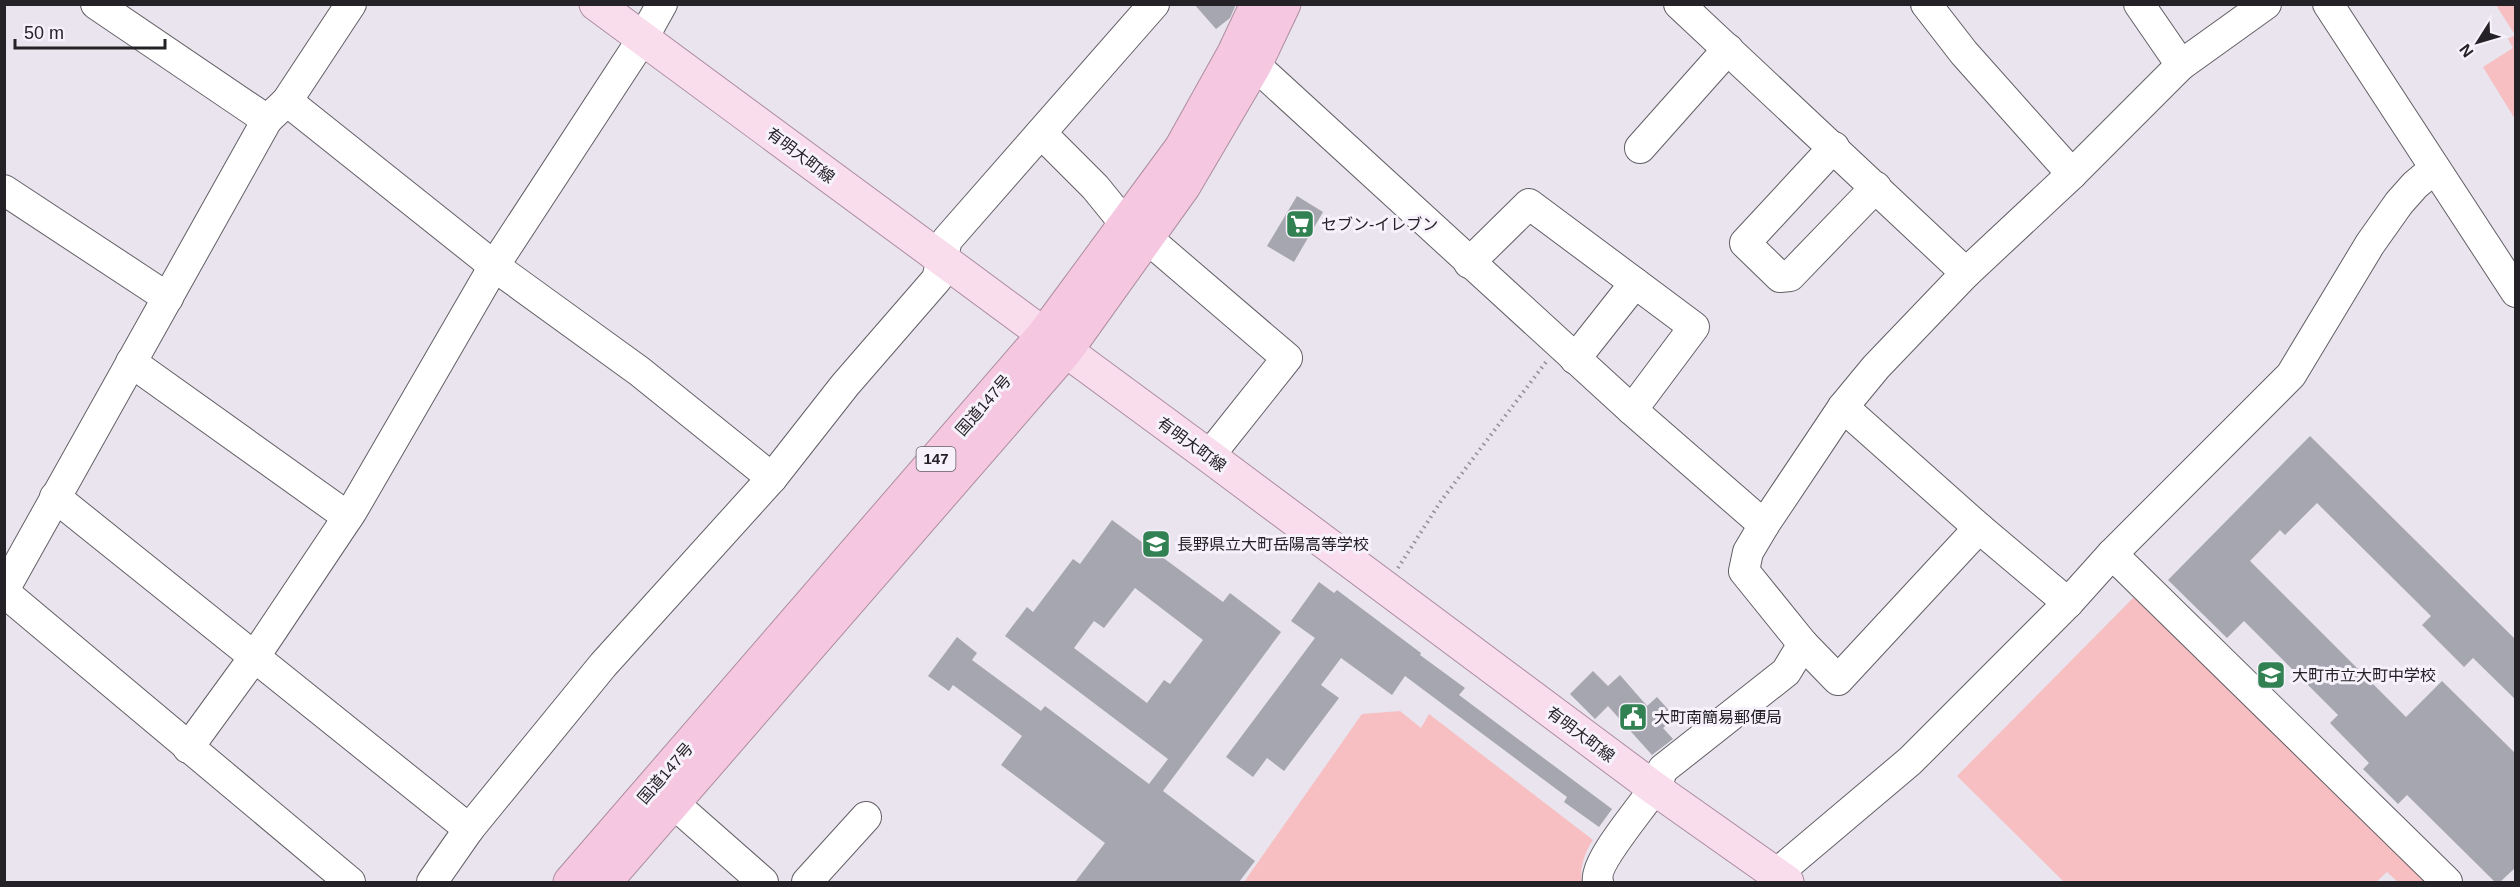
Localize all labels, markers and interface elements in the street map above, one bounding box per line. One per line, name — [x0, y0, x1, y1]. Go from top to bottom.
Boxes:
scale bar — [15, 12, 165, 50]
north arrow — [2448, 12, 2508, 72]
text: 50 m — [24, 23, 64, 43]
text: N — [2456, 41, 2477, 60]
street label: 有明大町線 — [764, 125, 838, 186]
supermarket icon: セブン-イレブン — [1284, 208, 1316, 240]
place label: セブン-イレブン — [1321, 216, 1438, 233]
street label: 国道147号 — [952, 372, 1014, 439]
street label: 有明大町線 — [1154, 414, 1229, 475]
road number: 147 — [916, 447, 956, 471]
school or university icon: 長野県立大町岳陽高等学校 — [1140, 528, 1172, 560]
place label: 長野県立大町岳陽高等学校 — [1177, 536, 1369, 553]
school or university icon: 大町市立大町中学校 — [2255, 659, 2287, 691]
place label: 大町市立大町中学校 — [2292, 667, 2436, 684]
public building icon: 大町南簡易郵便局 — [1617, 701, 1649, 733]
street label: 有明大町線 — [1544, 704, 1618, 765]
place label: 大町南簡易郵便局 — [1654, 709, 1782, 726]
street label: 国道147号 — [634, 740, 696, 807]

